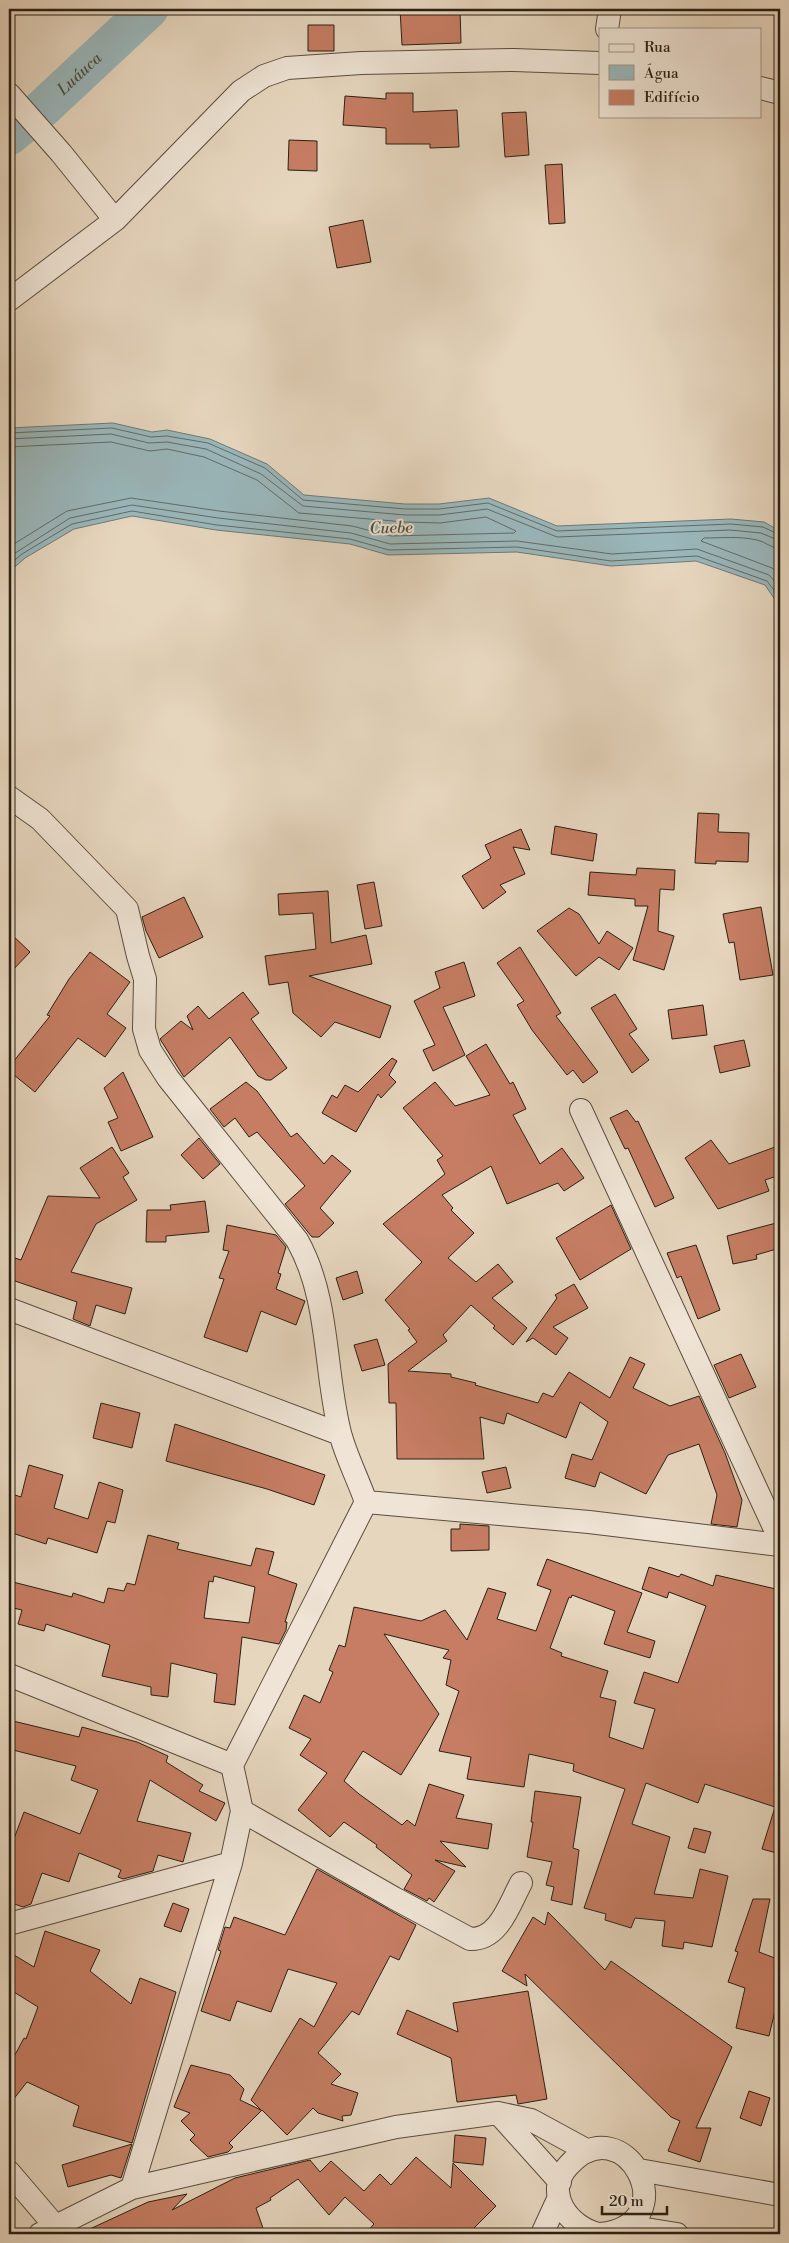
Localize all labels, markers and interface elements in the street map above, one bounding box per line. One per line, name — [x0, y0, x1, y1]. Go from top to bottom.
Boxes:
legend — [599, 28, 762, 118]
text: Rua — [644, 38, 671, 57]
water label: Luáuca — [52, 48, 106, 100]
text: Água — [643, 63, 679, 83]
text: Edifício — [644, 88, 700, 107]
water label: Cuebe — [369, 518, 413, 538]
scale bar — [602, 2183, 666, 2215]
text: 20 m — [609, 2192, 644, 2211]

